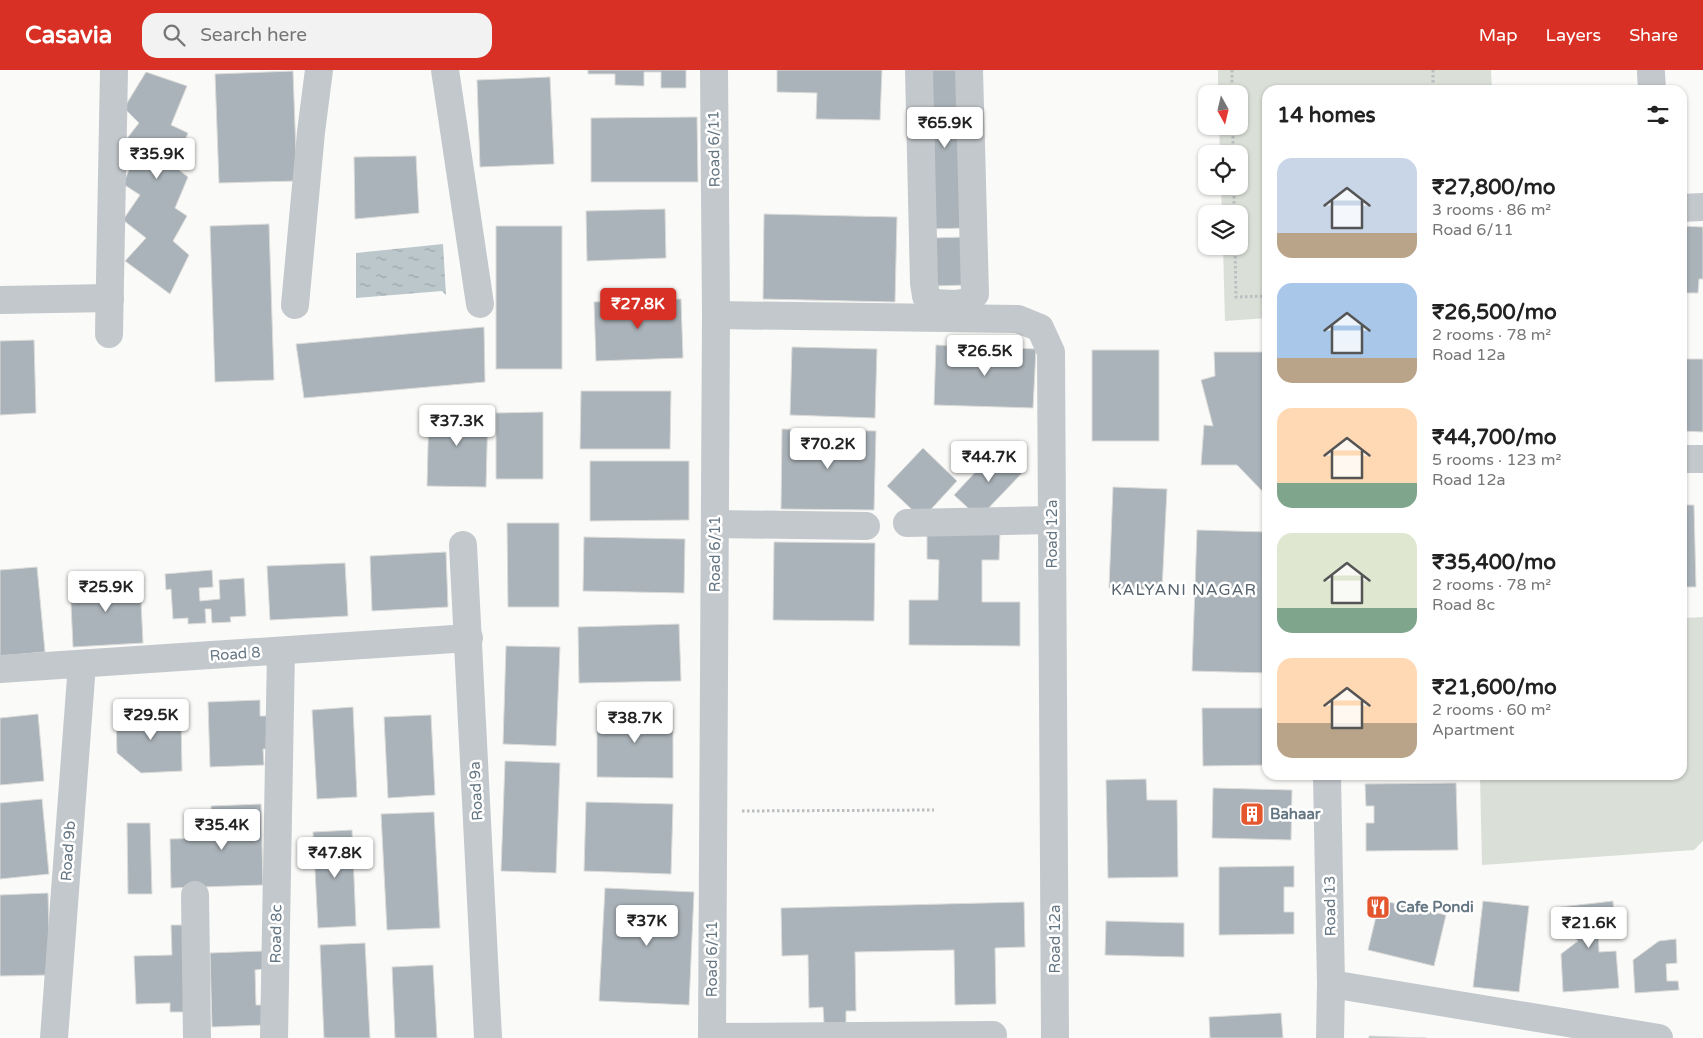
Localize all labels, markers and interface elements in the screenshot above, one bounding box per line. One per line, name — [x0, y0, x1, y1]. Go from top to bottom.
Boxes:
search box — [142, 13, 492, 58]
text: Casavia — [25, 21, 112, 50]
icon: search — [160, 21, 188, 49]
text: Search here — [200, 24, 307, 46]
text: Map — [1479, 24, 1518, 46]
text: Layers — [1546, 24, 1601, 46]
text: Share — [1629, 24, 1678, 46]
north arrow — [1198, 85, 1248, 135]
map controls — [1198, 85, 1248, 255]
icon: filters — [1644, 101, 1672, 129]
text: 14 homes — [1277, 103, 1376, 128]
pin: ₹65.9K — [904, 106, 986, 149]
street label: Road 6/11 — [704, 111, 724, 187]
text: ₹65.9K — [918, 113, 972, 133]
pin: ₹35.9K — [116, 138, 198, 180]
text: ₹35.9K — [130, 144, 184, 164]
button: locate — [1198, 145, 1248, 195]
text: ₹27,800/mo — [1432, 175, 1556, 200]
icon: home — [1317, 178, 1377, 238]
text: 3 rooms · 86 m² — [1432, 200, 1551, 220]
button: layers — [1198, 205, 1248, 255]
text: Road 6/11 — [1432, 220, 1514, 240]
pin: ₹27.8K — [597, 288, 679, 330]
text: ₹27.8K — [611, 294, 665, 314]
text: ₹26,500/mo — [1432, 300, 1557, 325]
icon: home — [1317, 303, 1377, 363]
text: 2 rooms · 78 m² — [1432, 325, 1551, 345]
pin: ₹26.5K — [944, 334, 1026, 377]
text: ₹26.5K — [958, 341, 1012, 361]
text: Road 12a — [1432, 345, 1505, 365]
pin: ₹37.3K — [416, 404, 498, 447]
text: ₹37.3K — [430, 411, 484, 431]
text: ₹44,700/mo — [1432, 425, 1557, 450]
pin: ₹70.2K — [787, 428, 869, 470]
icon: home — [1317, 428, 1377, 488]
text: ₹70.2K — [801, 434, 855, 454]
pin: ₹44.7K — [948, 440, 1030, 483]
text: ₹44.7K — [962, 447, 1016, 467]
text: 5 rooms · 123 m² — [1432, 450, 1561, 470]
text: Road 12a — [1432, 470, 1505, 490]
street label: Road 12a — [1043, 500, 1061, 568]
street label: Road 6/11 — [706, 516, 724, 592]
text: ₹35,400/mo — [1432, 550, 1556, 575]
icon: home — [1317, 553, 1377, 613]
pin: ₹25.9K — [65, 570, 147, 613]
text: 2 rooms · 78 m² — [1432, 575, 1551, 595]
text: ₹25.9K — [79, 577, 133, 597]
district label: KALYANI NAGAR — [1111, 580, 1257, 600]
text: Road 8c — [1432, 595, 1495, 615]
street label: Road 8 — [209, 643, 261, 665]
text: ₹21,600/mo — [1432, 675, 1557, 700]
icon: home — [1317, 678, 1377, 738]
pin: ₹29.5K — [110, 698, 192, 741]
text: 2 rooms · 60 m² — [1432, 700, 1551, 720]
pin: ₹38.7K — [594, 702, 676, 744]
text: ₹29.5K — [124, 705, 178, 725]
text: ₹38.7K — [608, 708, 662, 728]
text: Apartment — [1432, 720, 1515, 740]
street label: Road 9a — [465, 761, 487, 821]
building icon: Bahaar — [1239, 801, 1265, 827]
place label: Bahaar — [1270, 805, 1321, 823]
pin: ₹35.4K — [181, 808, 263, 851]
text: ₹35.4K — [195, 815, 249, 835]
street label: Road 9b — [57, 820, 79, 882]
pin: ₹47.8K — [294, 836, 376, 879]
text: ₹47.8K — [308, 843, 362, 863]
street label: Road 13 — [1320, 876, 1340, 936]
restaurant icon: Cafe Pondi — [1365, 894, 1391, 920]
place label: Cafe Pondi — [1396, 898, 1474, 916]
street label: Road 8c — [266, 904, 286, 964]
pin: ₹37K — [617, 904, 677, 947]
street label: Road 12a — [1046, 905, 1064, 973]
pin: ₹21.6K — [1548, 906, 1630, 949]
text: ₹37K — [627, 911, 667, 931]
text: ₹21.6K — [1562, 913, 1616, 933]
street label: Road 6/11 — [703, 921, 721, 997]

